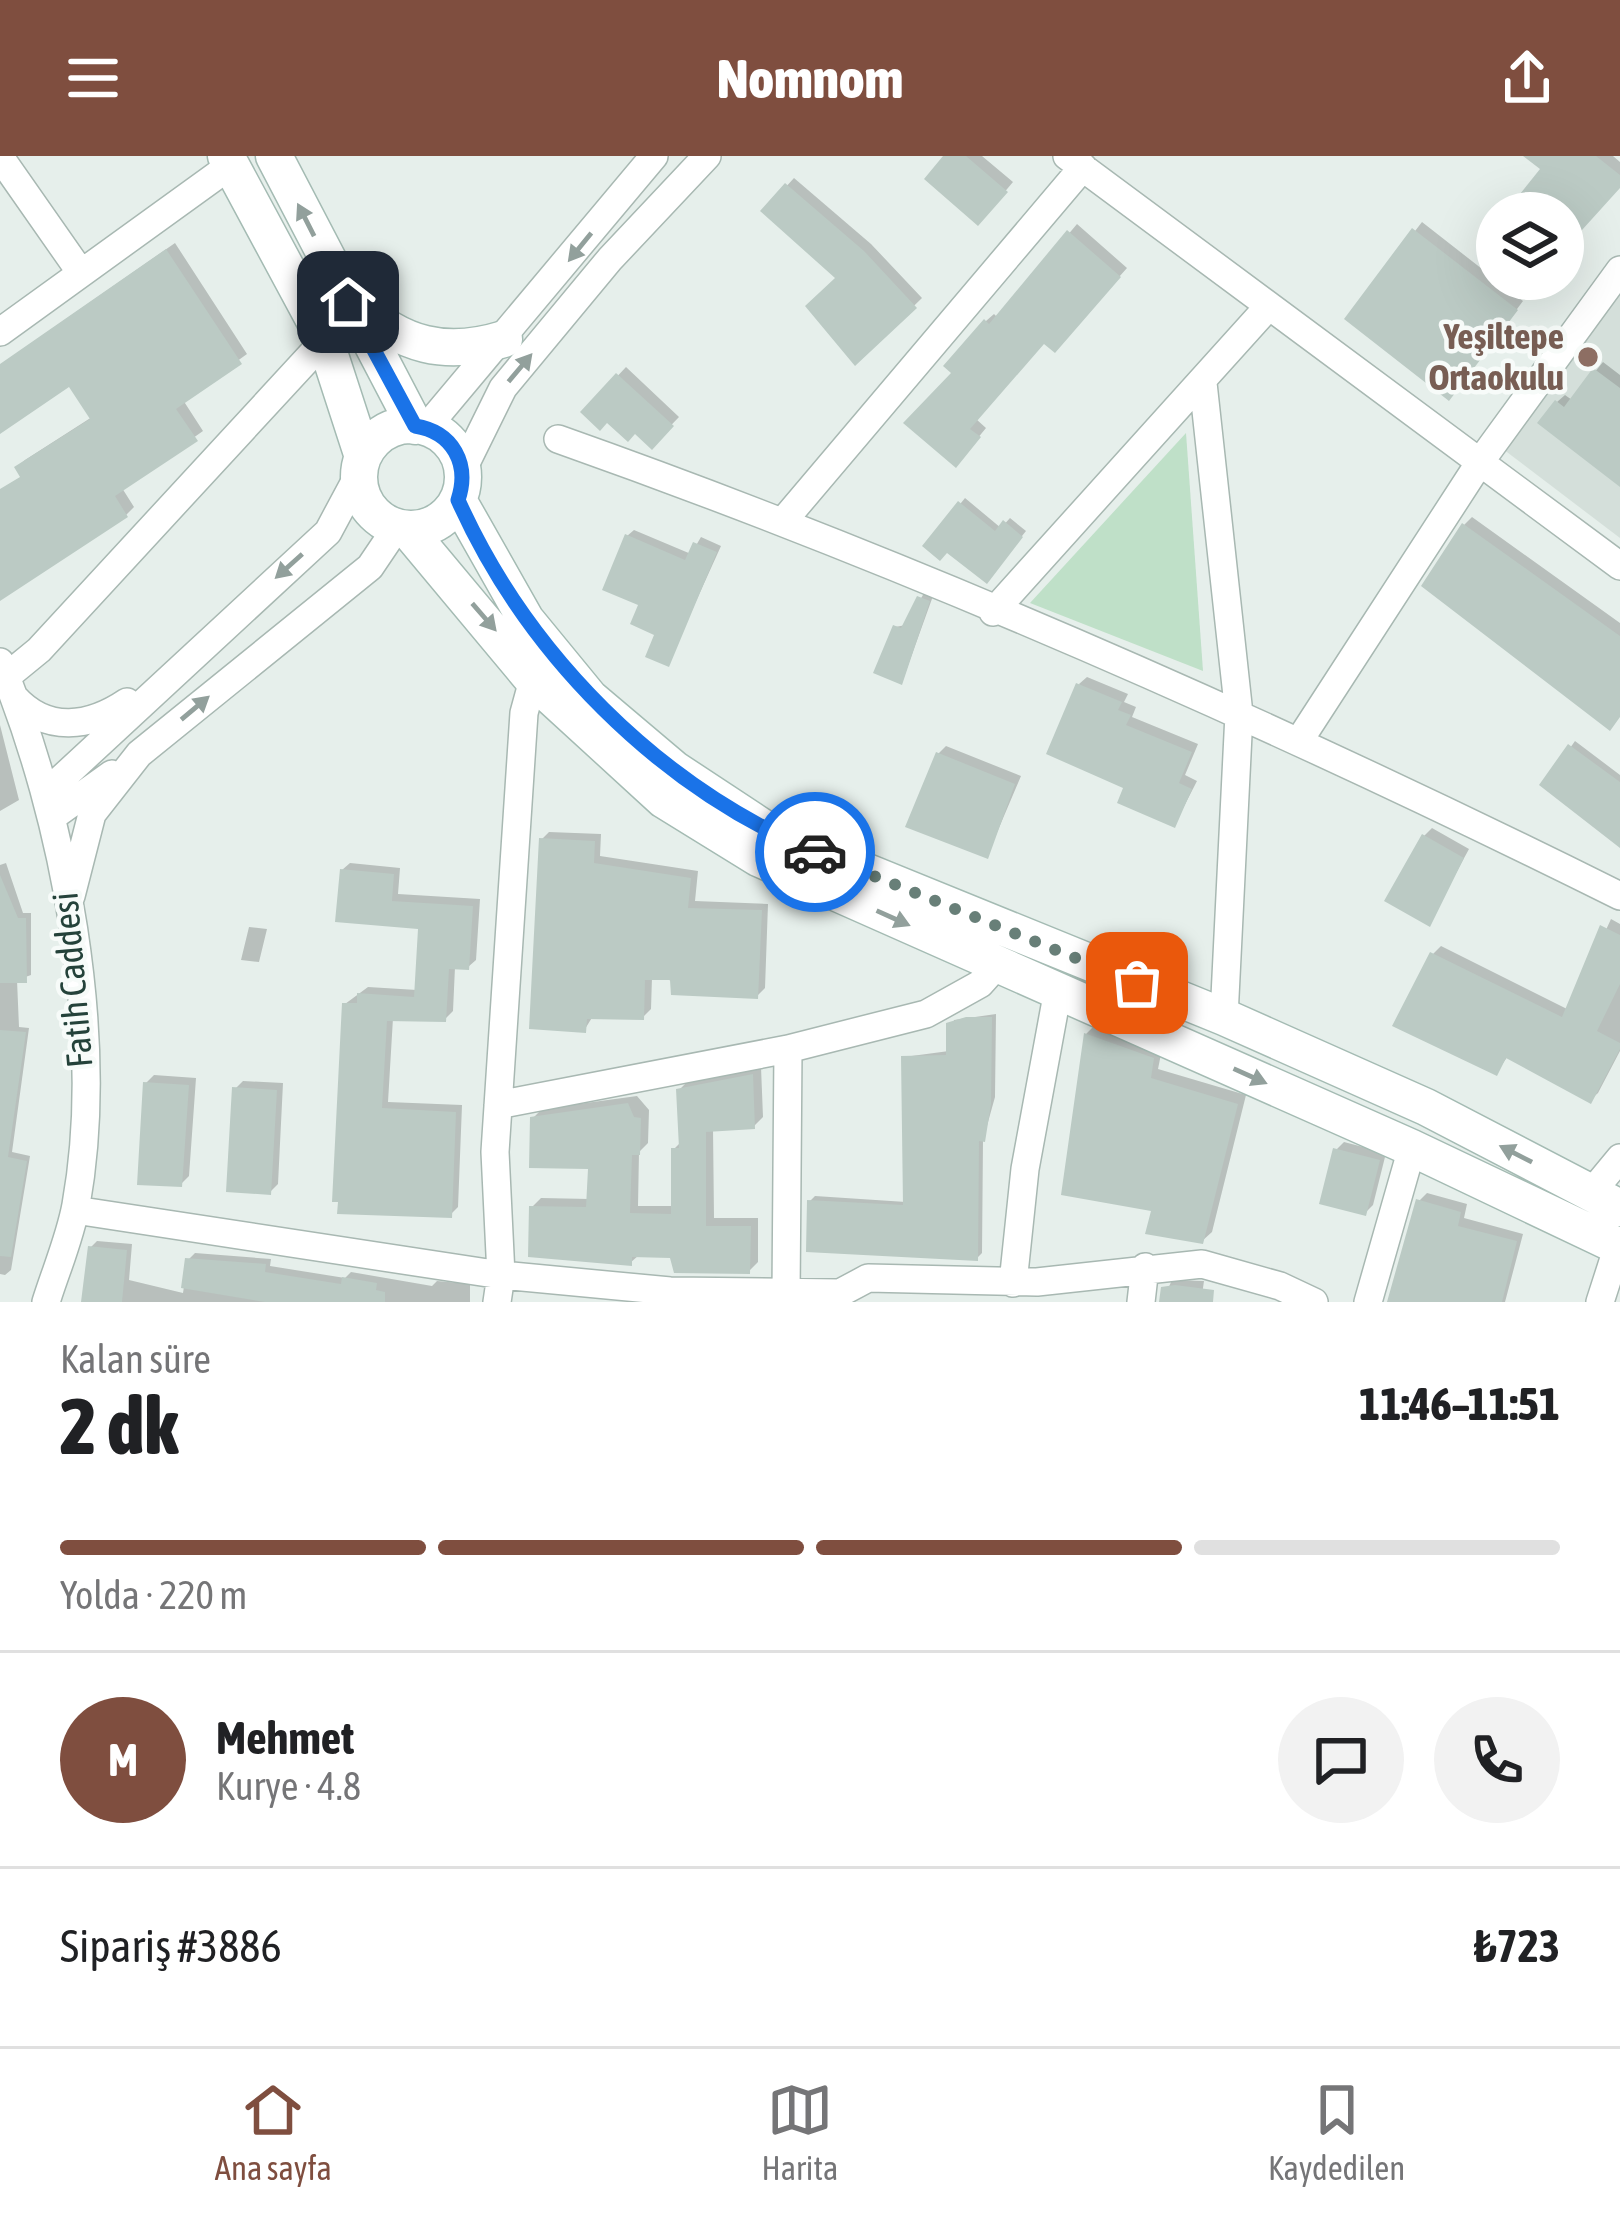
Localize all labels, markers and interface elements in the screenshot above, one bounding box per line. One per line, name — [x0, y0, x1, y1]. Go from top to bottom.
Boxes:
icon: menu — [60, 45, 126, 111]
icon: share — [1494, 45, 1560, 111]
text: Nomnom — [717, 48, 903, 109]
map controls — [1476, 192, 1584, 300]
button: layers — [1476, 192, 1584, 300]
one-way arrow — [297, 202, 317, 237]
one-way arrow — [568, 231, 593, 262]
pin — [297, 251, 399, 353]
icon: home — [315, 269, 381, 335]
place label: Yeşiltepe Ortaokulu — [1429, 315, 1564, 398]
marker: Yeşiltepe Ortaokulu — [1575, 344, 1601, 370]
one-way arrow — [506, 352, 532, 383]
one-way arrow — [275, 552, 304, 579]
one-way arrow — [470, 602, 497, 632]
one-way arrow — [180, 696, 210, 722]
courier — [755, 792, 875, 912]
icon: car — [782, 819, 848, 885]
street label: Fatih Caddesi — [43, 891, 101, 1069]
one-way arrow — [876, 909, 911, 929]
pin — [1086, 932, 1188, 1034]
icon: bag — [1104, 950, 1170, 1016]
one-way arrow — [1233, 1066, 1268, 1086]
one-way arrow — [1499, 1144, 1533, 1165]
text: Kalan süre — [60, 1337, 211, 1381]
text: 11:46–11:51 — [1359, 1378, 1560, 1430]
text: 2 dk — [60, 1381, 179, 1471]
text: Yolda · 220 m — [60, 1573, 247, 1617]
button: chat — [1278, 1697, 1404, 1823]
button: phone — [1434, 1697, 1560, 1823]
text: Mehmet — [216, 1712, 354, 1764]
text: M — [108, 1734, 138, 1786]
text: Kurye · 4.8 — [216, 1764, 361, 1808]
text: Sipariş #3886 — [60, 1920, 282, 1972]
text: ₺723 — [1474, 1920, 1560, 1972]
tab: Ana sayfa — [215, 2077, 332, 2187]
tab: Harita — [762, 2077, 838, 2187]
tab: Kaydedilen — [1268, 2077, 1405, 2187]

